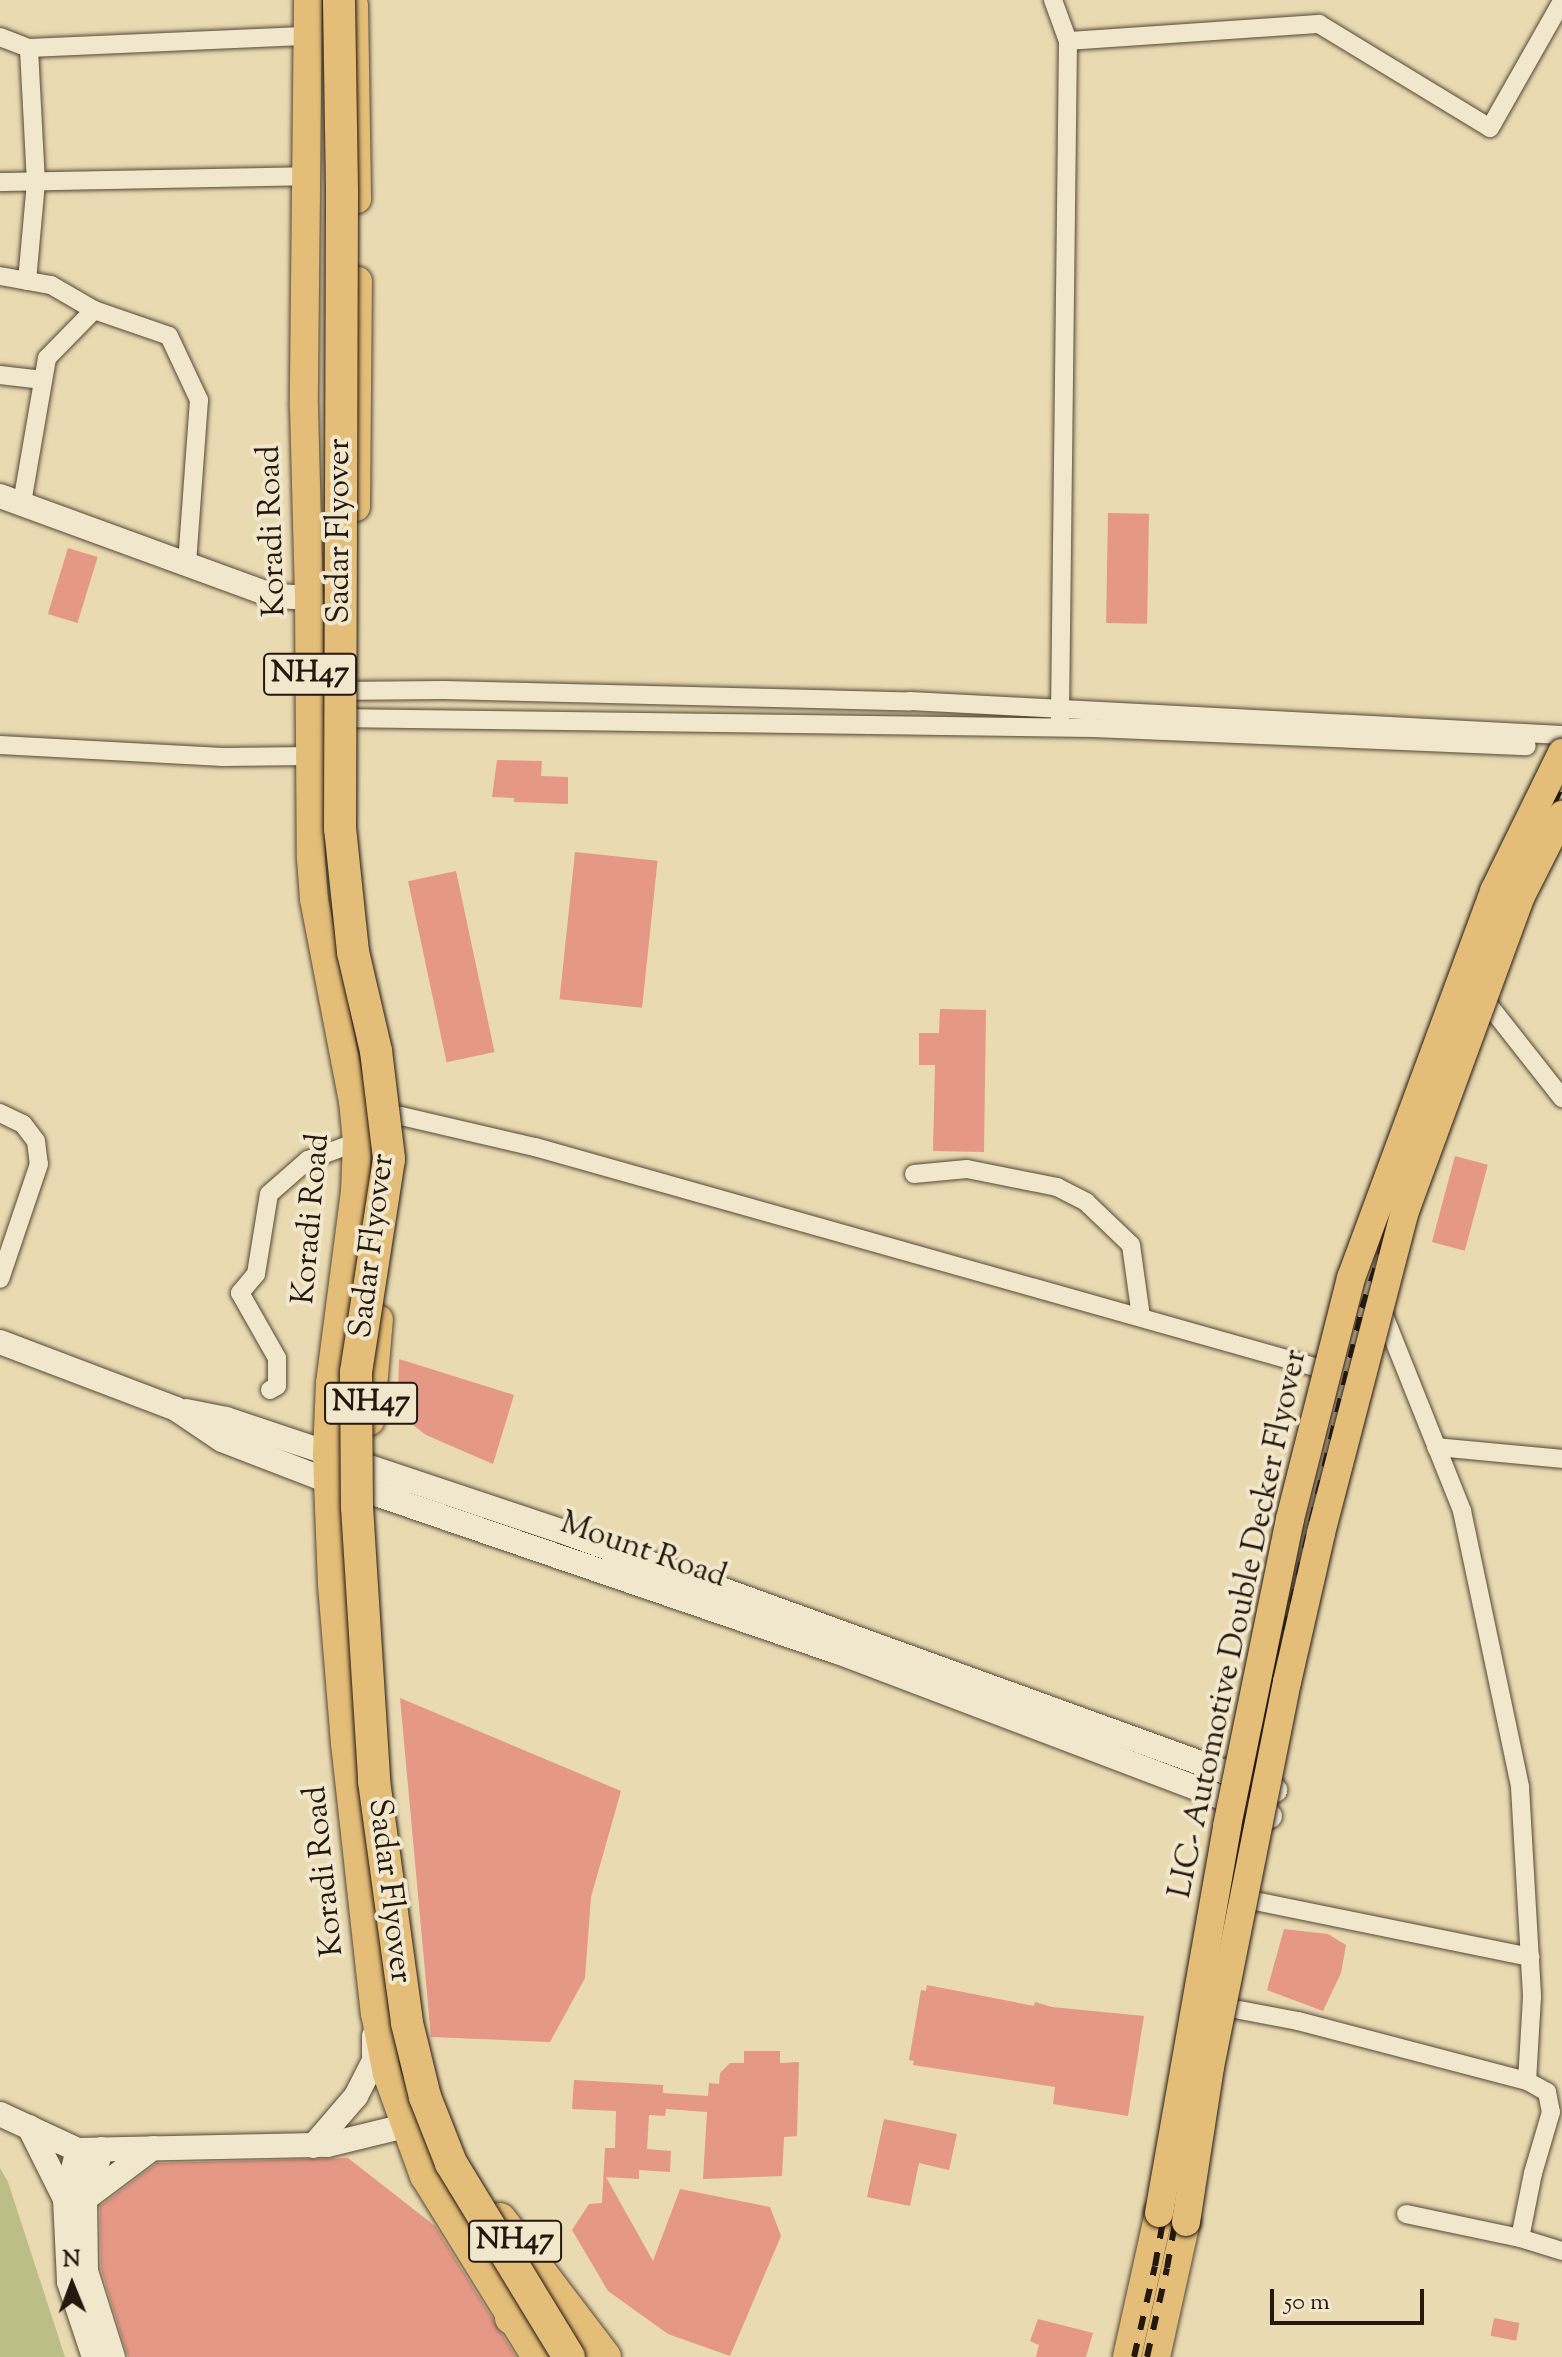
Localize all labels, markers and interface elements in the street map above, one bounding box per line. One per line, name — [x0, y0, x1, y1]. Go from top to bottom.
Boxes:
street label: Sadar Flyover — [321, 438, 359, 624]
street label: Koradi Road — [251, 445, 295, 617]
road number: NH47 — [262, 648, 358, 700]
street label: Koradi Road — [285, 1132, 339, 1306]
street label: Sadar Flyover — [343, 1152, 403, 1340]
street label: LIC- Automotive Double Decker Flyover — [1162, 1346, 1316, 1902]
road number: NH47 — [323, 1377, 419, 1429]
street label: Mount Road — [555, 1505, 731, 1597]
street label: Koradi Road — [297, 1784, 353, 1958]
street label: Sadar Flyover — [359, 1797, 419, 1985]
road number: NH47 — [467, 2215, 563, 2267]
north arrow — [32, 2245, 112, 2325]
text: N — [63, 2245, 81, 2277]
scale bar — [1274, 2273, 1428, 2323]
text: 50 m — [1284, 2286, 1330, 2320]

